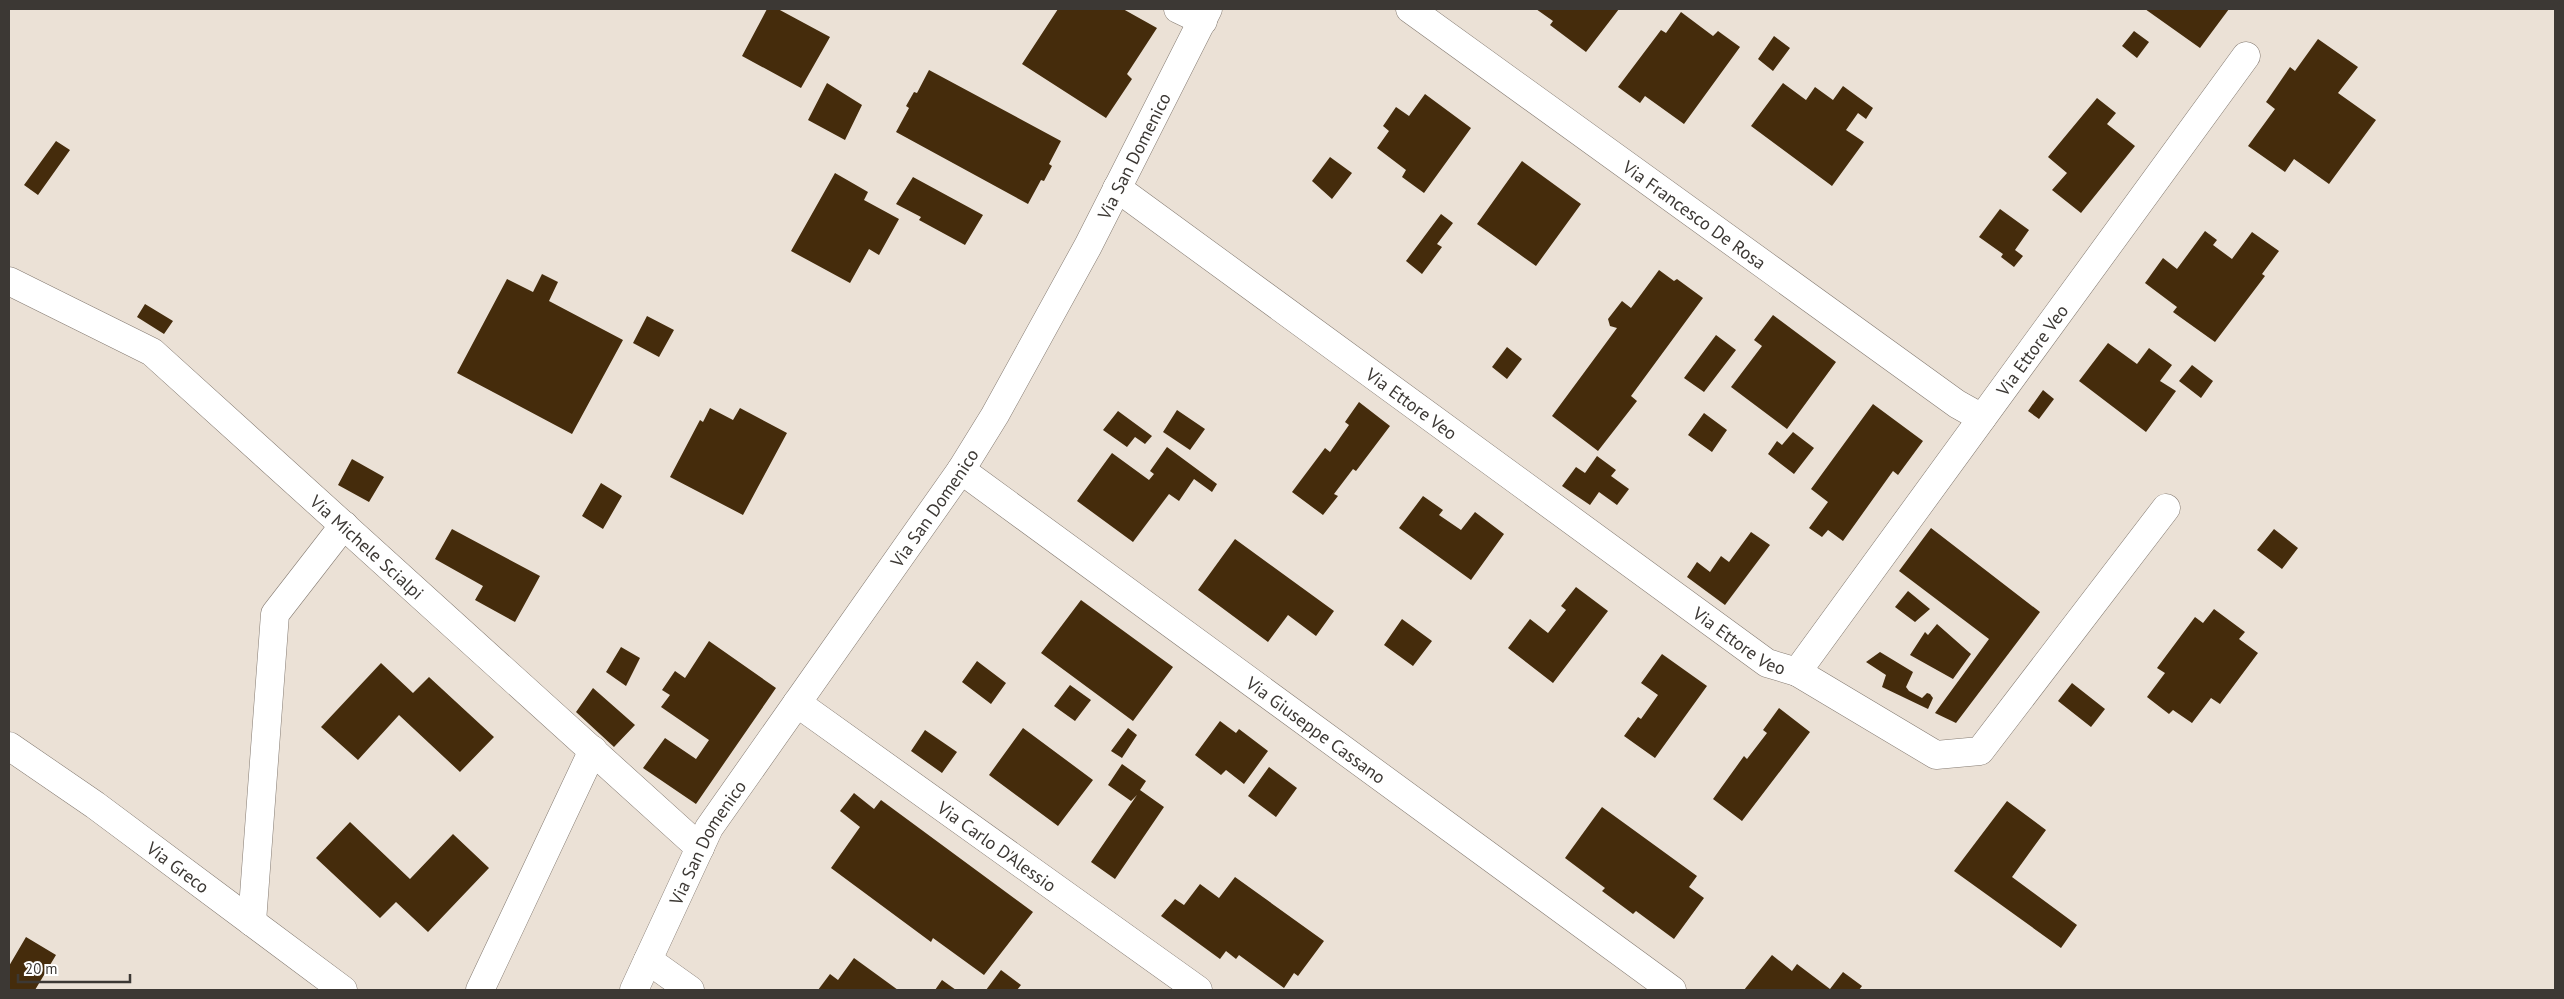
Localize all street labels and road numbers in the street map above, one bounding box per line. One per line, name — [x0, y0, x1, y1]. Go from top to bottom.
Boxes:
street label: Via San Domenico — [1092, 88, 1175, 224]
street label: Via Francesco De Rosa — [1618, 154, 1771, 274]
street label: Via Ettore Veo — [1990, 300, 2073, 401]
street label: Via Ettore Veo — [1361, 362, 1462, 444]
street label: Via San Domenico — [884, 444, 983, 572]
street label: Via Michele Scialpi — [305, 489, 429, 604]
street label: Via Ettore Veo — [1688, 601, 1788, 679]
street label: Via Giuseppe Cassano — [1241, 671, 1390, 788]
street label: Via San Domenico — [663, 775, 751, 909]
street label: Via Carlo D'Alessio — [932, 795, 1061, 897]
street label: Via Greco — [141, 836, 214, 898]

